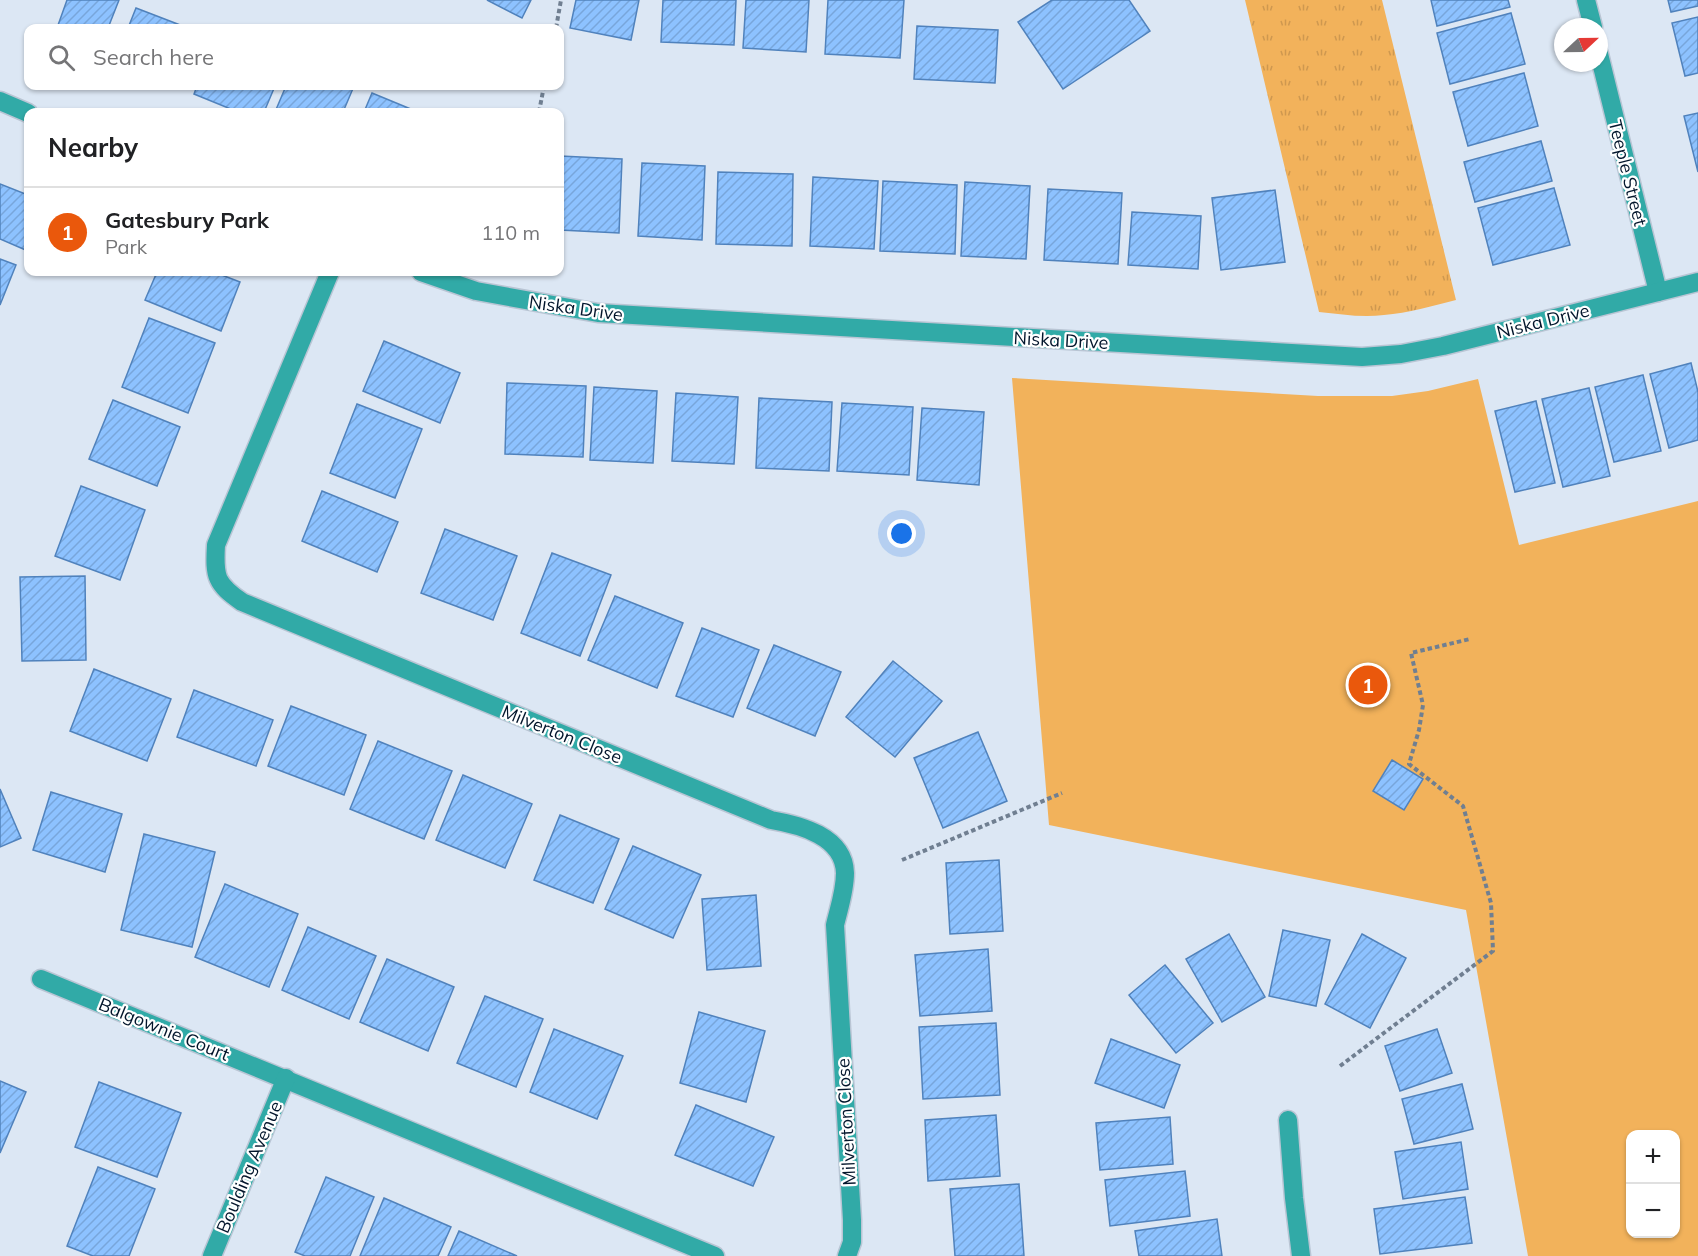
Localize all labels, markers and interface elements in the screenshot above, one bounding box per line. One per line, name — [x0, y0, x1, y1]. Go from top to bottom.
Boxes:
north arrow — [1554, 18, 1608, 72]
search box — [24, 24, 564, 90]
icon: search — [45, 41, 78, 74]
text: Search here — [93, 43, 214, 71]
street label: Teeple Street — [1604, 118, 1652, 228]
text: Nearby — [48, 131, 138, 164]
text: Gatesbury Park — [105, 206, 269, 234]
text: 1 — [62, 220, 74, 245]
text: 110 m — [481, 220, 540, 245]
text: Park — [105, 234, 147, 259]
street label: Niska Drive — [527, 290, 625, 326]
street label: Niska Drive — [1494, 298, 1592, 344]
street label: Niska Drive — [1013, 326, 1109, 354]
your location — [887, 519, 916, 548]
pin: 1 — [1348, 662, 1388, 708]
street label: Milverton Close — [499, 699, 625, 769]
street label: Balgownie Court — [95, 992, 233, 1066]
street label: Milverton Close — [831, 1058, 861, 1186]
street label: Boulding Avenue — [211, 1098, 287, 1236]
map controls — [1626, 1130, 1680, 1238]
button: + — [1626, 1130, 1680, 1184]
button: − — [1626, 1184, 1680, 1238]

